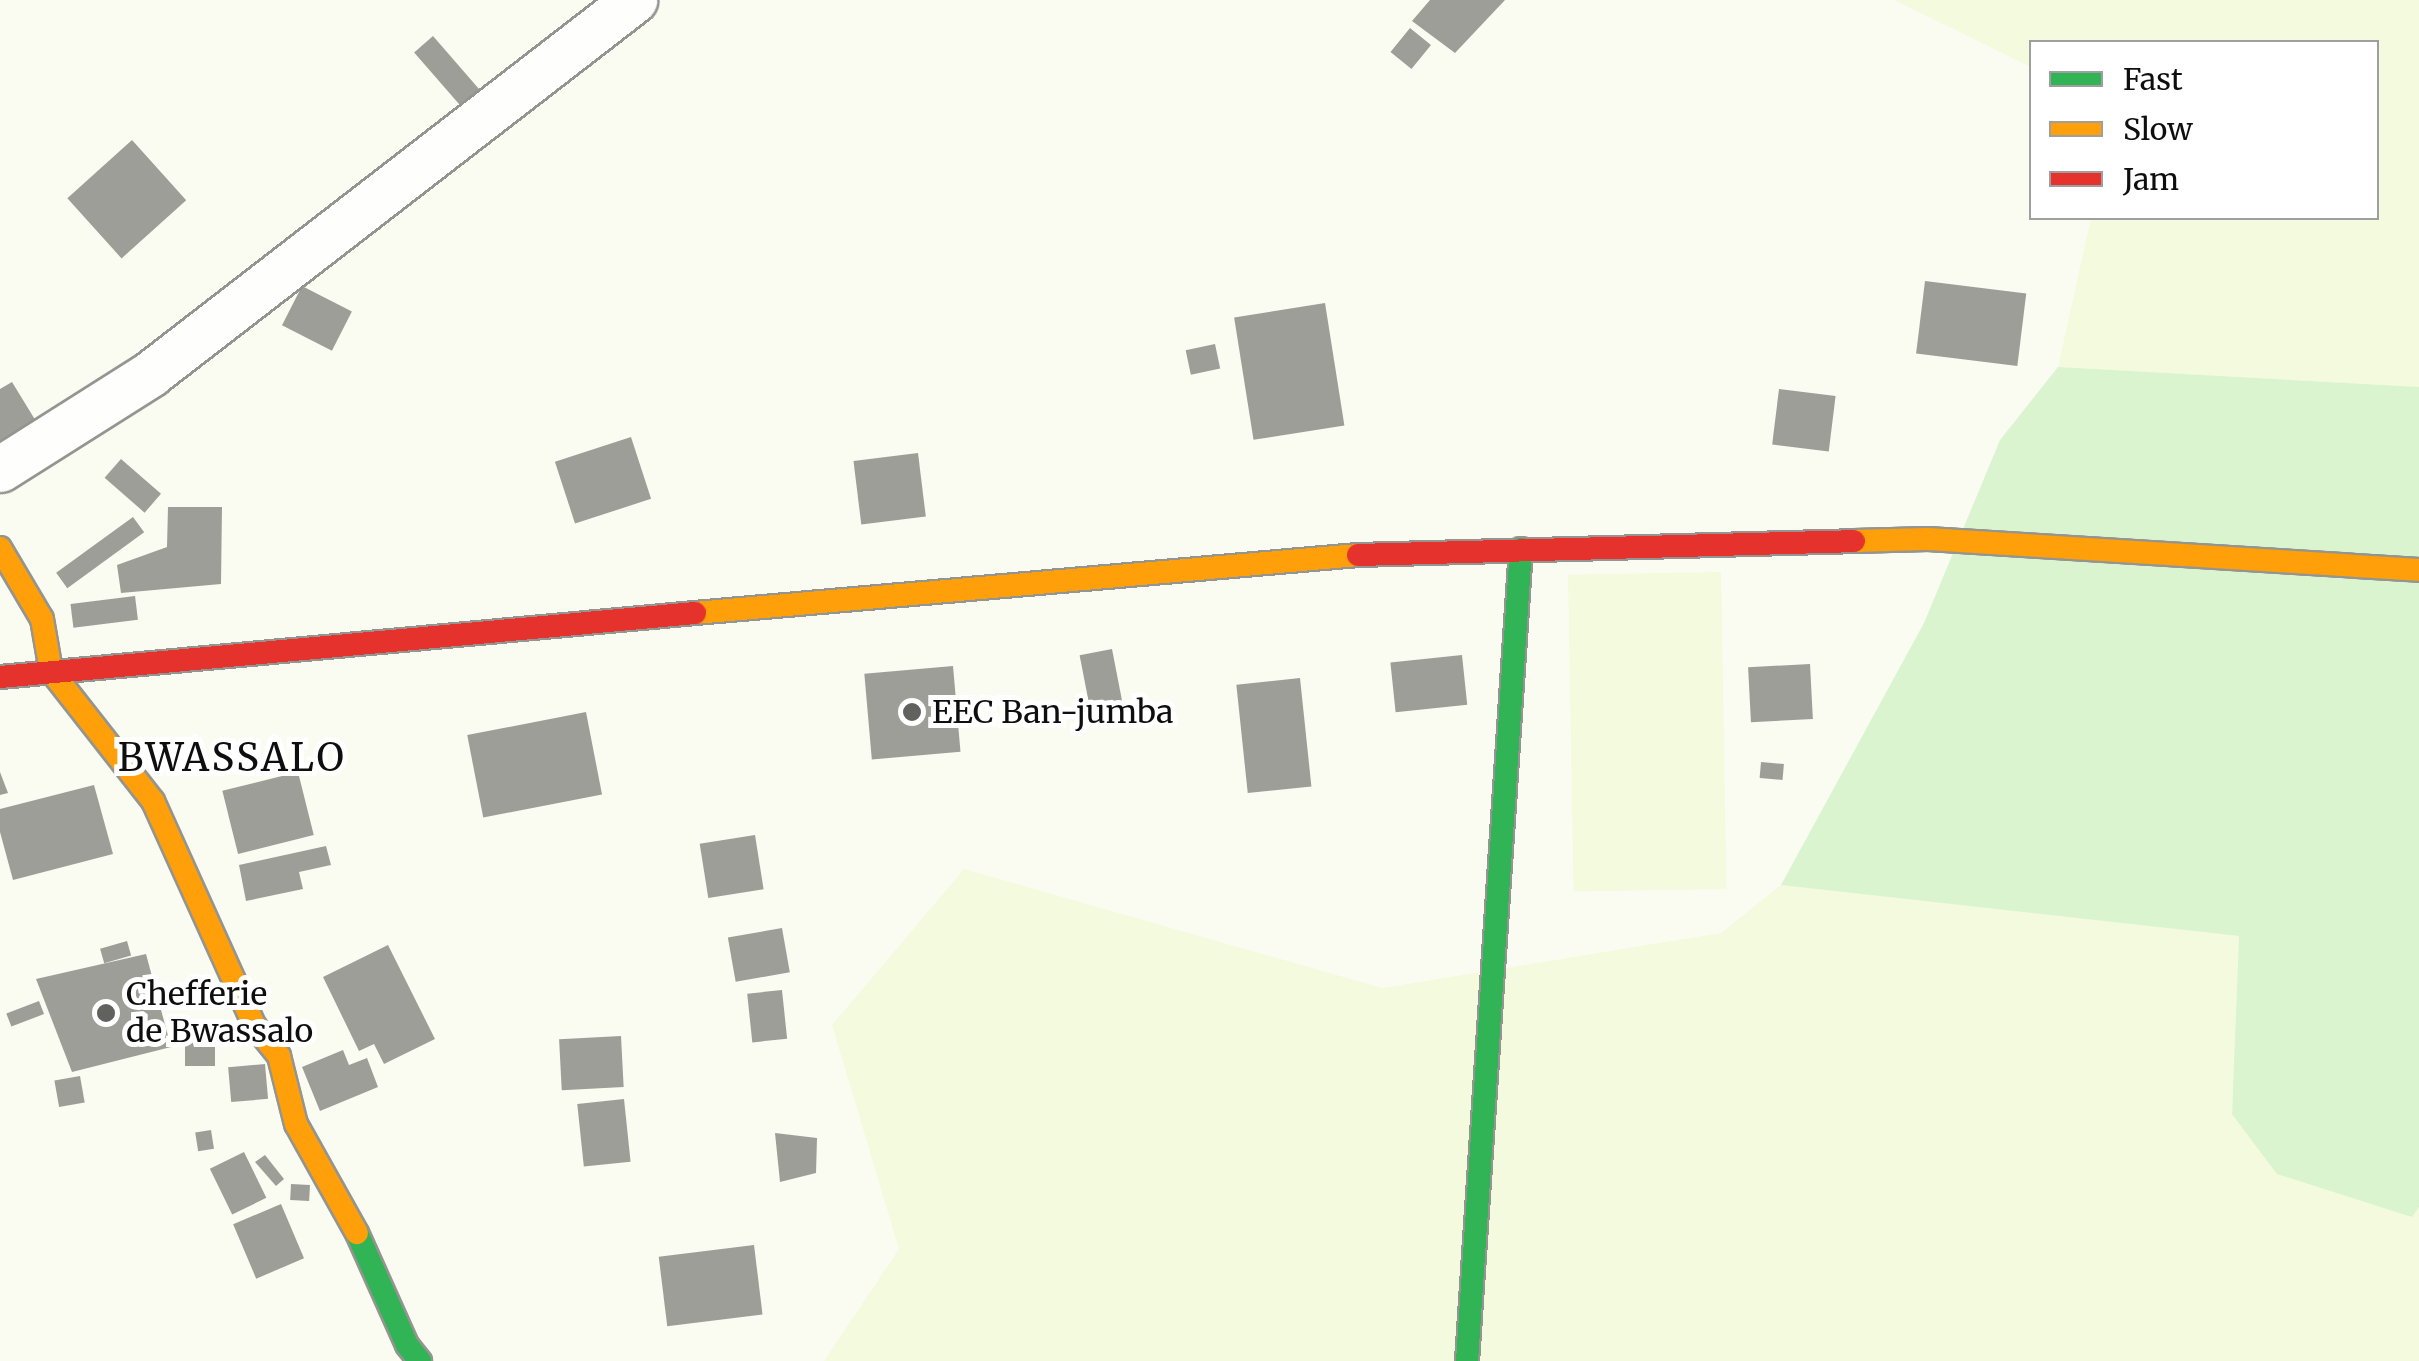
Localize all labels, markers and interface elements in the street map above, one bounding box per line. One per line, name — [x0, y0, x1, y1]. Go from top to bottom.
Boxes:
legend — [2029, 40, 2379, 220]
text: Fast — [2123, 60, 2183, 98]
text: Slow — [2123, 110, 2193, 148]
text: Jam — [2123, 160, 2179, 198]
place label: EEC Ban-jumba — [932, 693, 1173, 731]
marker: EEC Ban-jumba — [901, 701, 923, 723]
district label: BWASSALO — [118, 735, 346, 781]
place label: Chefferie de Bwassalo — [126, 976, 313, 1051]
marker: Chefferie de Bwassalo — [95, 1002, 117, 1024]

